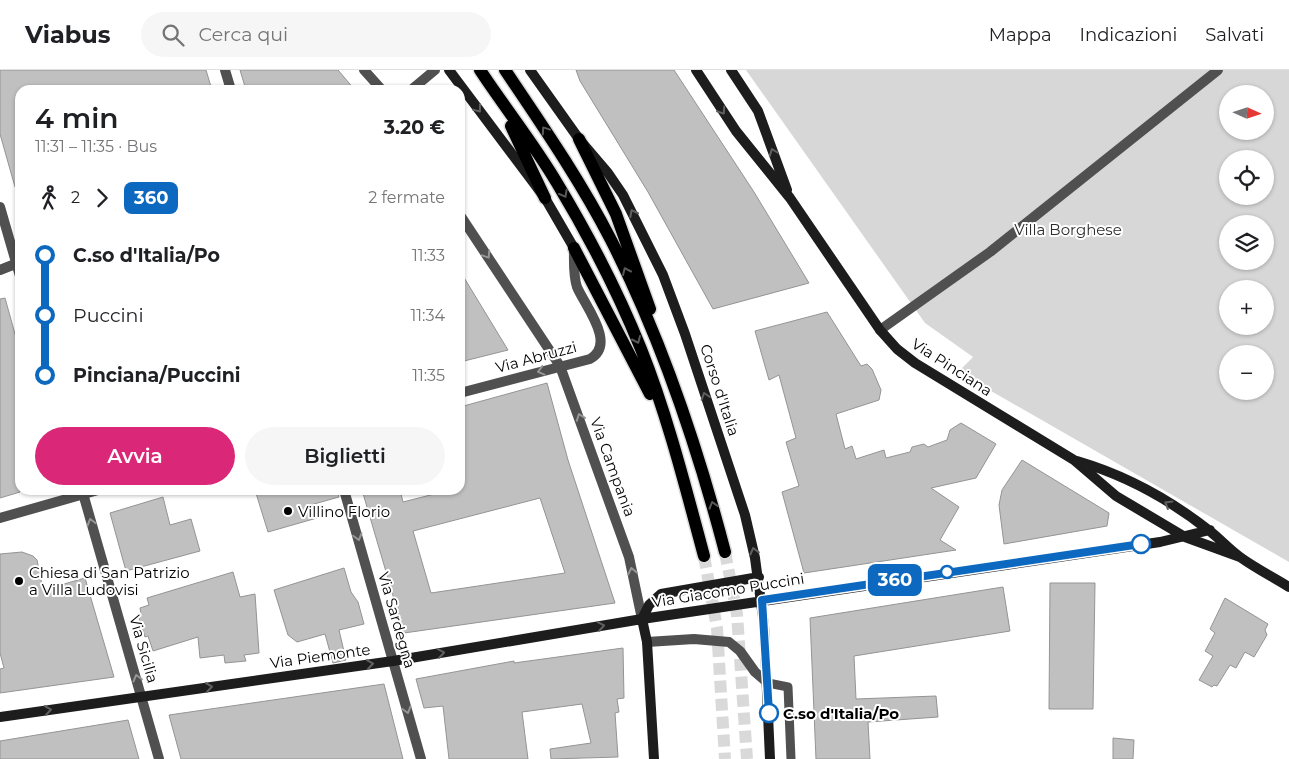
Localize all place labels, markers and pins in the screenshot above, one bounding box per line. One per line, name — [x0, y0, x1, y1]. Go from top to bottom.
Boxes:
place label: Villino Florio — [298, 502, 390, 521]
marker: Villino Florio — [282, 505, 294, 517]
unlabelled marker — [1131, 534, 1151, 554]
place label: Chiesa di San Patrizio a Villa Ludovisi — [29, 563, 190, 599]
unlabelled marker — [940, 565, 954, 579]
marker: Chiesa di San Patrizio a Villa Ludovisi — [13, 575, 25, 587]
marker: C.so d'Italia/Po — [759, 703, 779, 723]
place label: C.so d'Italia/Po — [783, 704, 899, 723]

